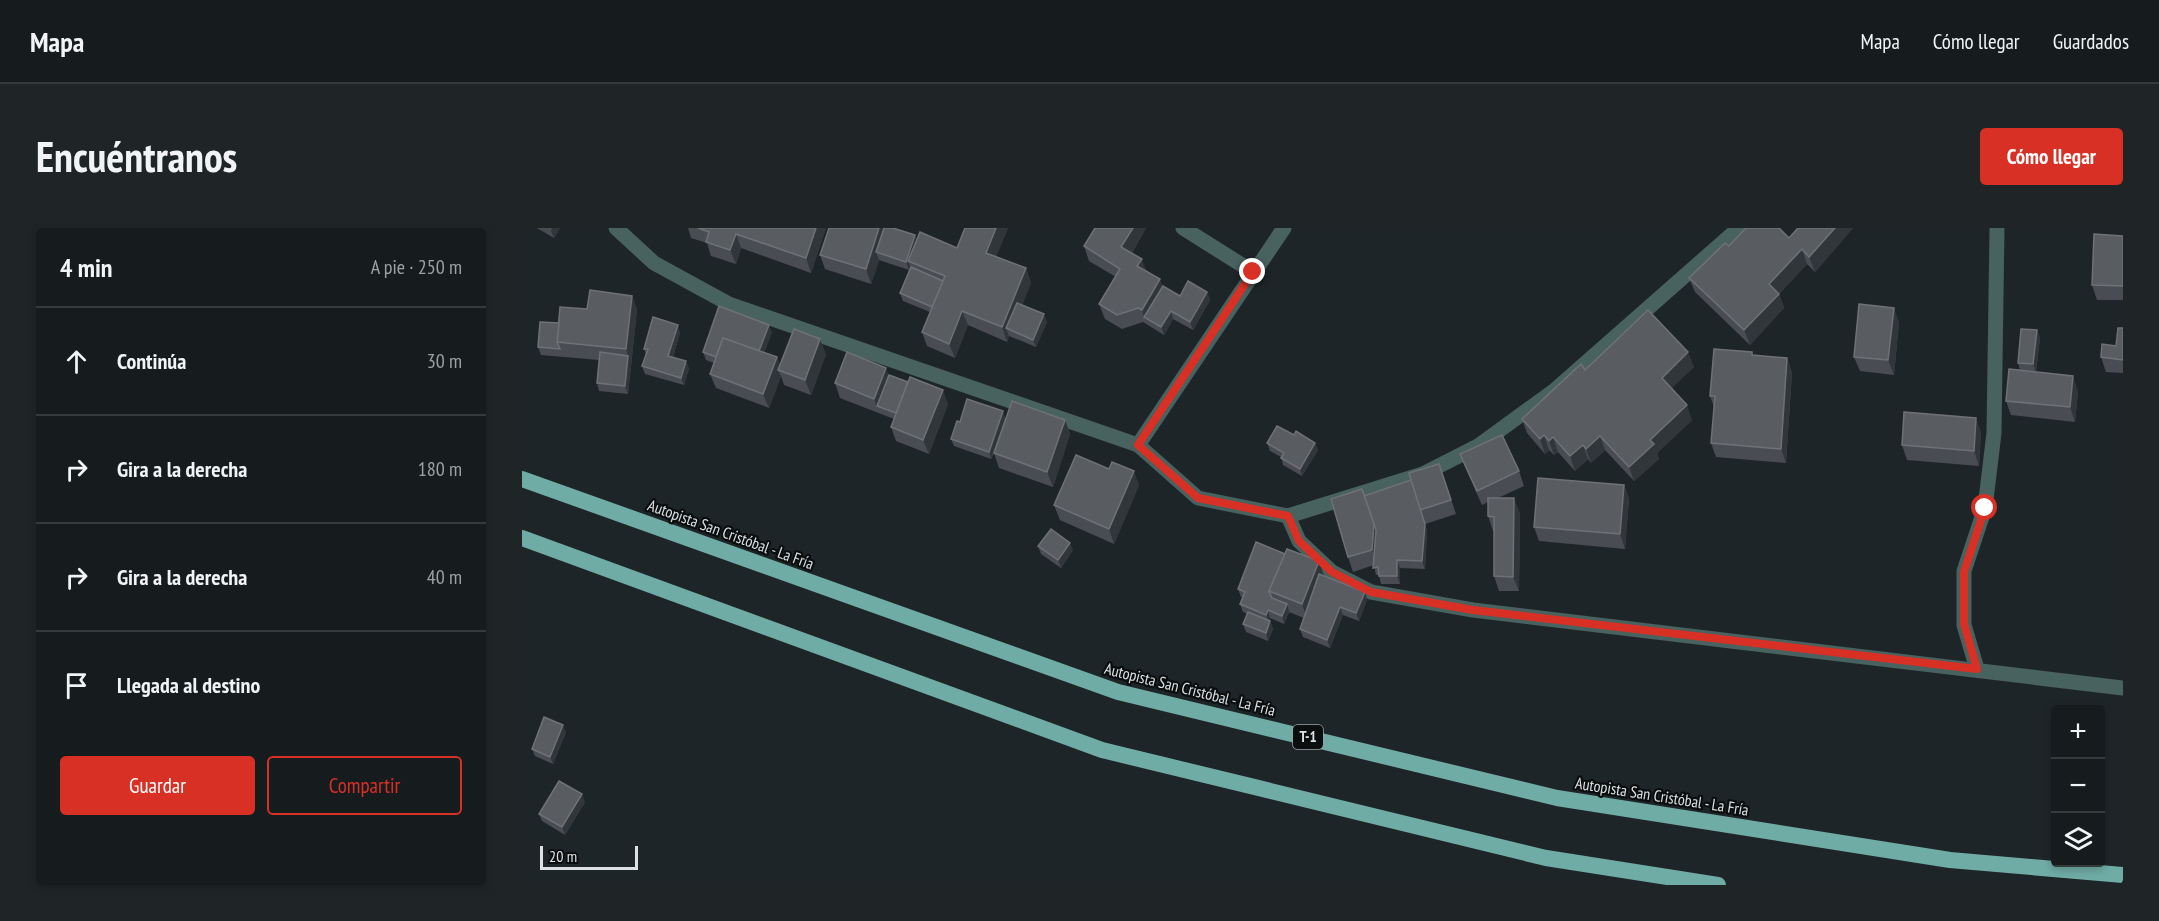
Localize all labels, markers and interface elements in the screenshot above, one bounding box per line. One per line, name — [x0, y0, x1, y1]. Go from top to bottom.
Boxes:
text: Mapa — [30, 23, 84, 60]
text: Mapa — [1861, 28, 1900, 55]
text: Cómo llegar — [1933, 28, 2020, 55]
text: Guardados — [2053, 28, 2129, 55]
button: Cómo llegar — [1980, 128, 2123, 185]
text: Encuéntranos — [36, 129, 237, 184]
text: 4 min — [60, 251, 113, 284]
text: A pie · 250 m — [371, 254, 462, 280]
route end — [1239, 258, 1265, 284]
icon: ahead — [60, 345, 93, 378]
text: Continúa — [117, 347, 186, 375]
text: 30 m — [427, 348, 462, 374]
icon: right — [60, 453, 93, 486]
text: Gira a la derecha — [117, 455, 247, 483]
text: 180 m — [418, 456, 462, 482]
route start — [1971, 494, 1997, 520]
street label: Autopista San Cristóbal - La Fría — [645, 495, 817, 573]
icon: right — [60, 561, 93, 594]
text: Gira a la derecha — [117, 563, 247, 591]
text: 40 m — [427, 564, 462, 590]
street label: Autopista San Cristóbal - La Fría — [1103, 658, 1277, 720]
icon: arrive — [60, 669, 93, 702]
text: Llegada al destino — [117, 671, 260, 699]
map controls — [2051, 705, 2105, 867]
button: + — [2051, 705, 2105, 759]
road number: T-1 — [1293, 725, 1323, 749]
button: Guardar — [60, 756, 255, 815]
button: Compartir — [267, 756, 462, 815]
button: − — [2051, 759, 2105, 813]
street label: Autopista San Cristóbal - La Fría — [1574, 772, 1750, 820]
button: layers — [2051, 813, 2105, 867]
scale bar — [540, 843, 638, 870]
text: 20 m — [549, 846, 577, 866]

